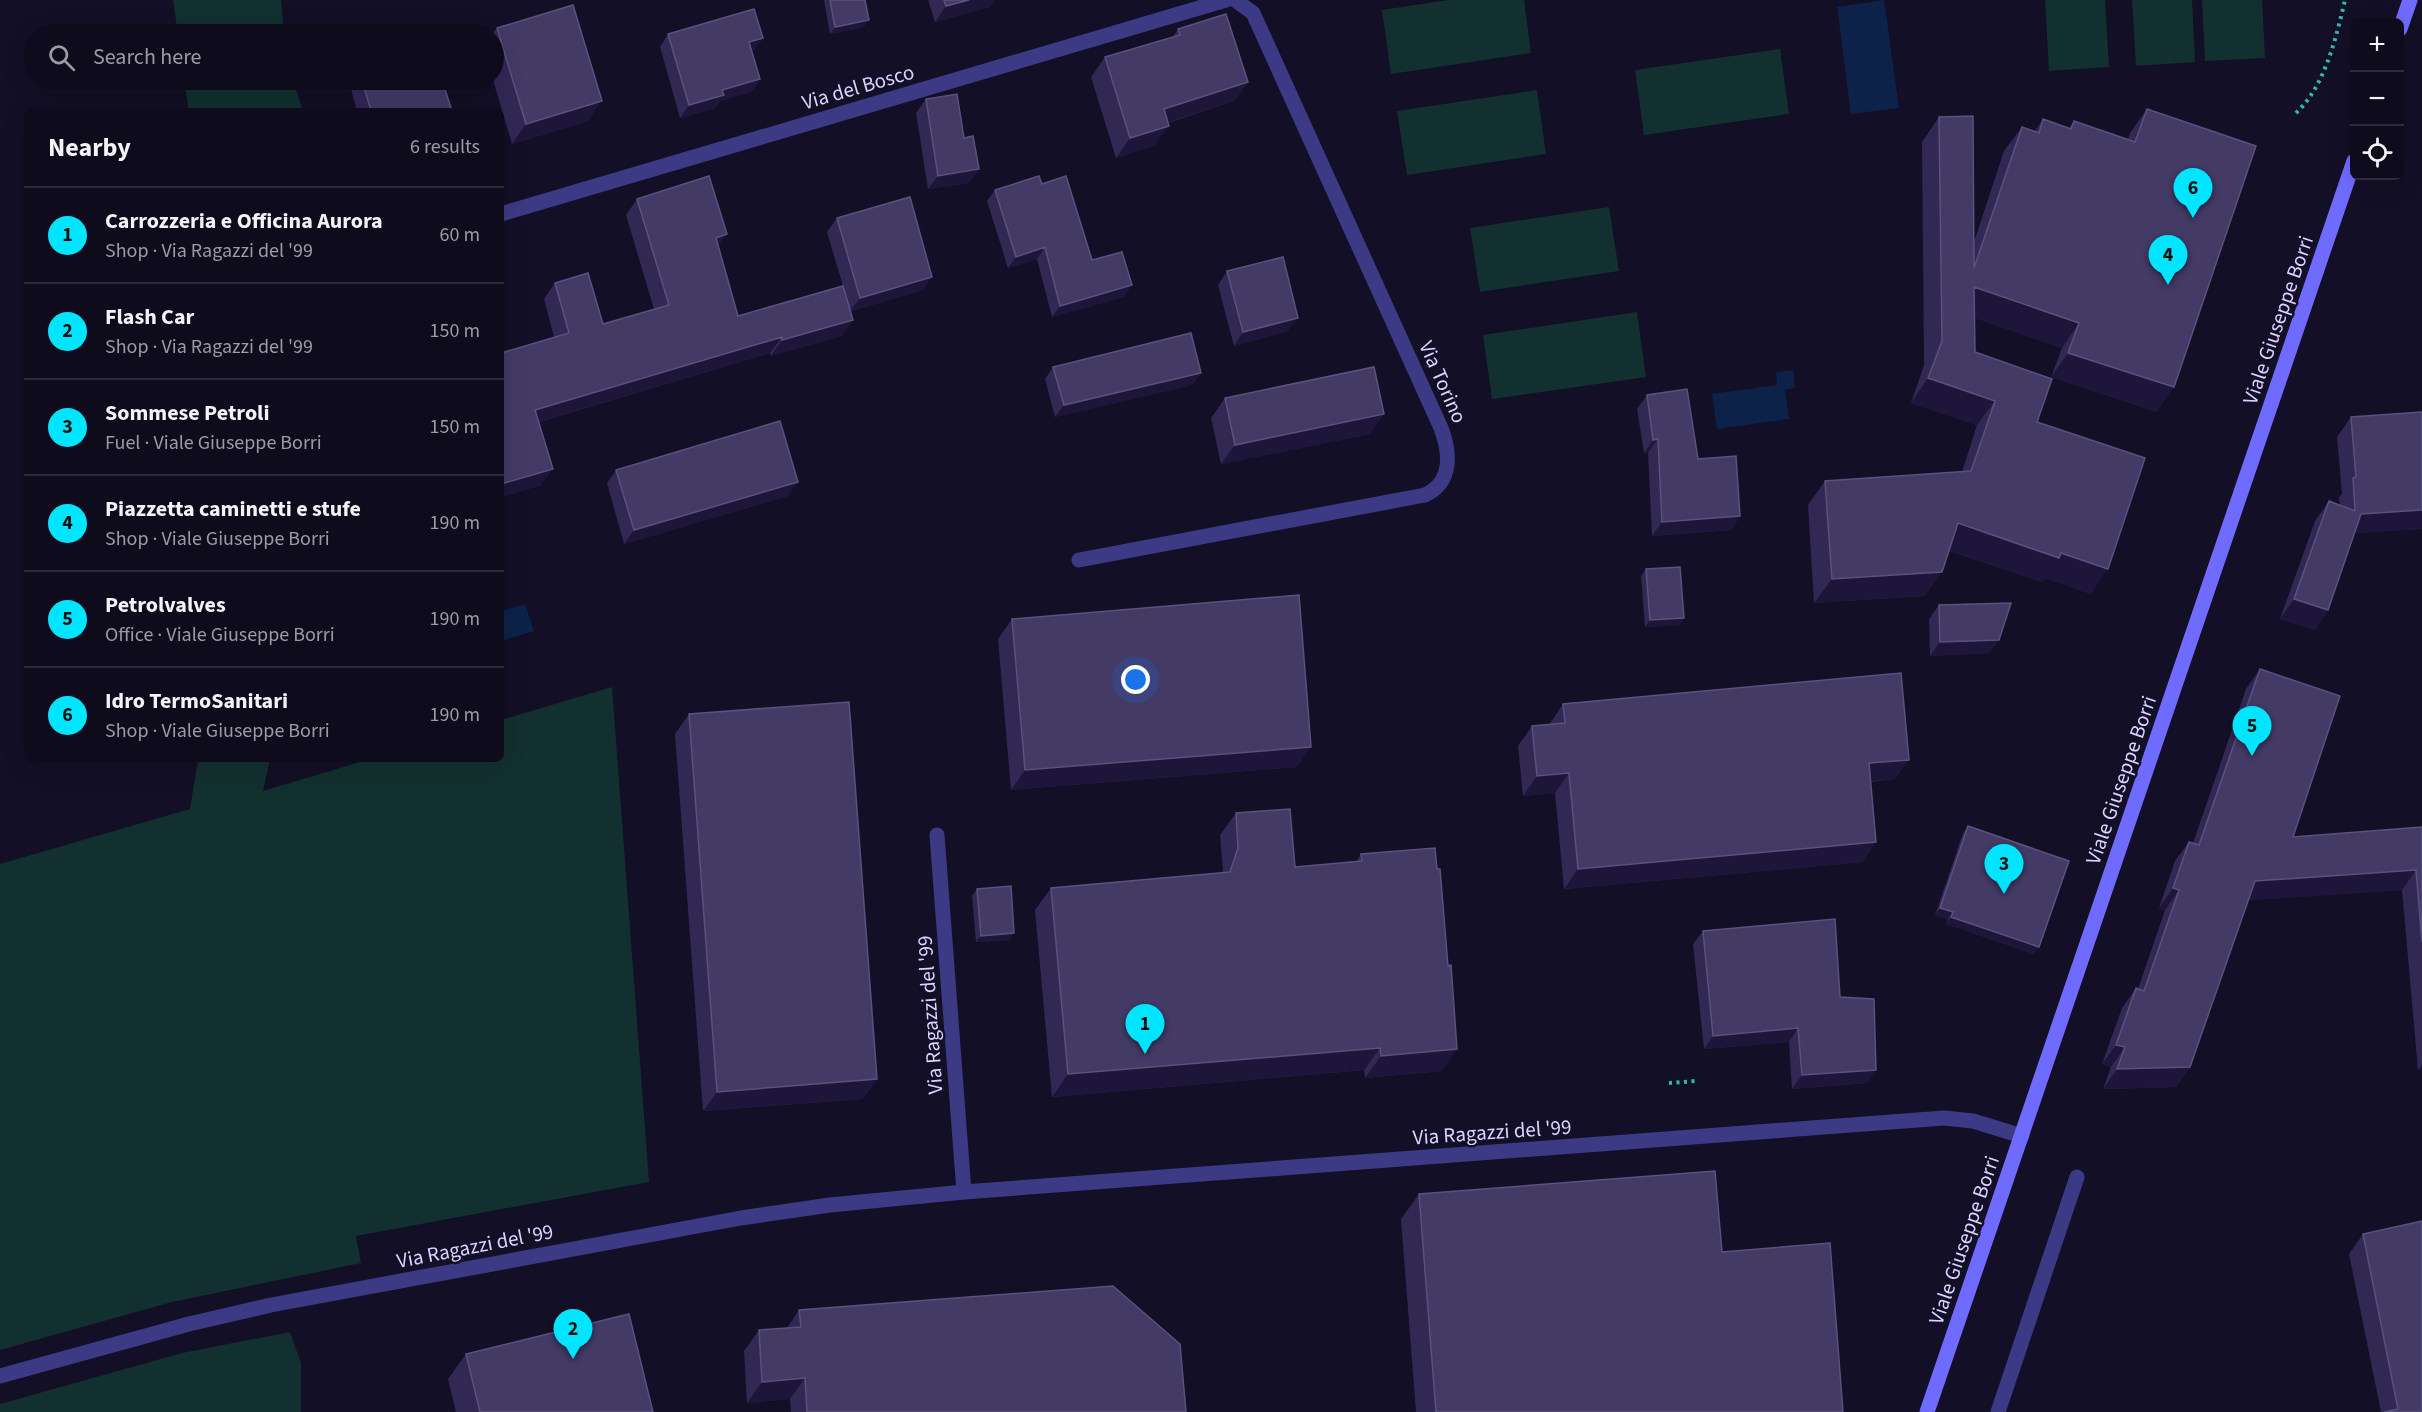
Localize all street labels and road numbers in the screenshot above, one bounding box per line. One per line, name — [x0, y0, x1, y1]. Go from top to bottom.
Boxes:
street label: Via del Bosco — [798, 57, 918, 117]
street label: Viale Giuseppe Borri — [2235, 232, 2321, 408]
street label: Via Torino — [1412, 336, 1474, 428]
street label: Viale Giuseppe Borri — [2078, 692, 2164, 868]
street label: Via Ragazzi del '99 — [909, 935, 951, 1095]
street label: Via Ragazzi del '99 — [1412, 1111, 1572, 1153]
street label: Viale Giuseppe Borri — [1921, 1152, 2007, 1328]
street label: Via Ragazzi del '99 — [394, 1216, 556, 1276]

